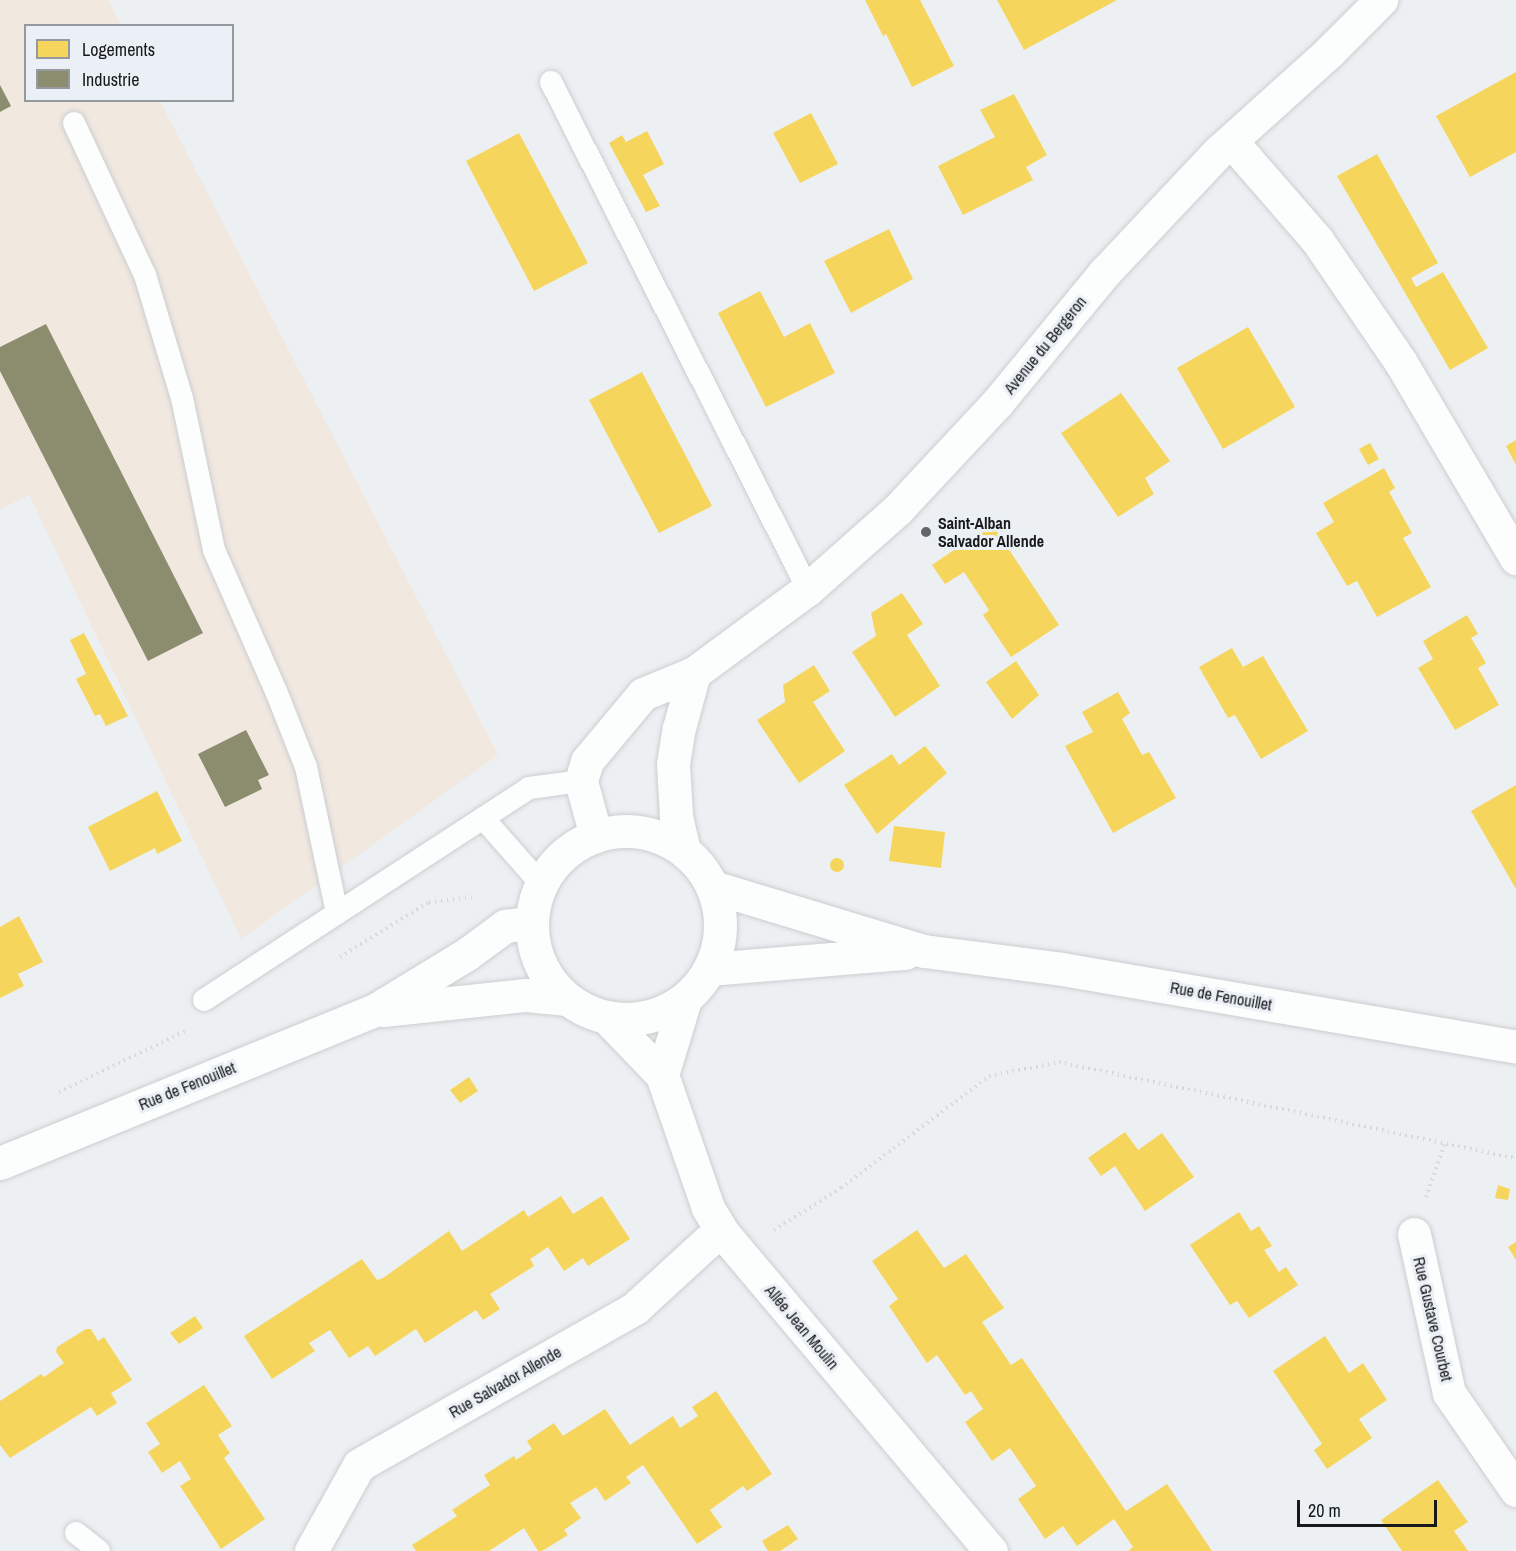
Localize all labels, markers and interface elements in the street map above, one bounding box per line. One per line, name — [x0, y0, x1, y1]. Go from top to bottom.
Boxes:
legend — [24, 24, 234, 102]
text: Logements — [82, 37, 155, 62]
text: Industrie — [82, 67, 139, 92]
street label: Avenue du Bergeron — [1000, 292, 1090, 398]
place label: Saint-Alban Salvador Allende — [938, 513, 1044, 551]
marker: Saint-Alban Salvador Allende — [919, 525, 933, 539]
street label: Rue de Fenouillet — [1169, 978, 1273, 1014]
street label: Rue de Fenouillet — [136, 1058, 238, 1114]
street label: Rue Gustave Courbet — [1409, 1255, 1457, 1383]
street label: Allée Jean Moulin — [761, 1281, 843, 1373]
street label: Rue Salvador Allende — [445, 1342, 565, 1422]
scale bar — [1300, 1488, 1440, 1526]
text: 20 m — [1308, 1498, 1341, 1523]

